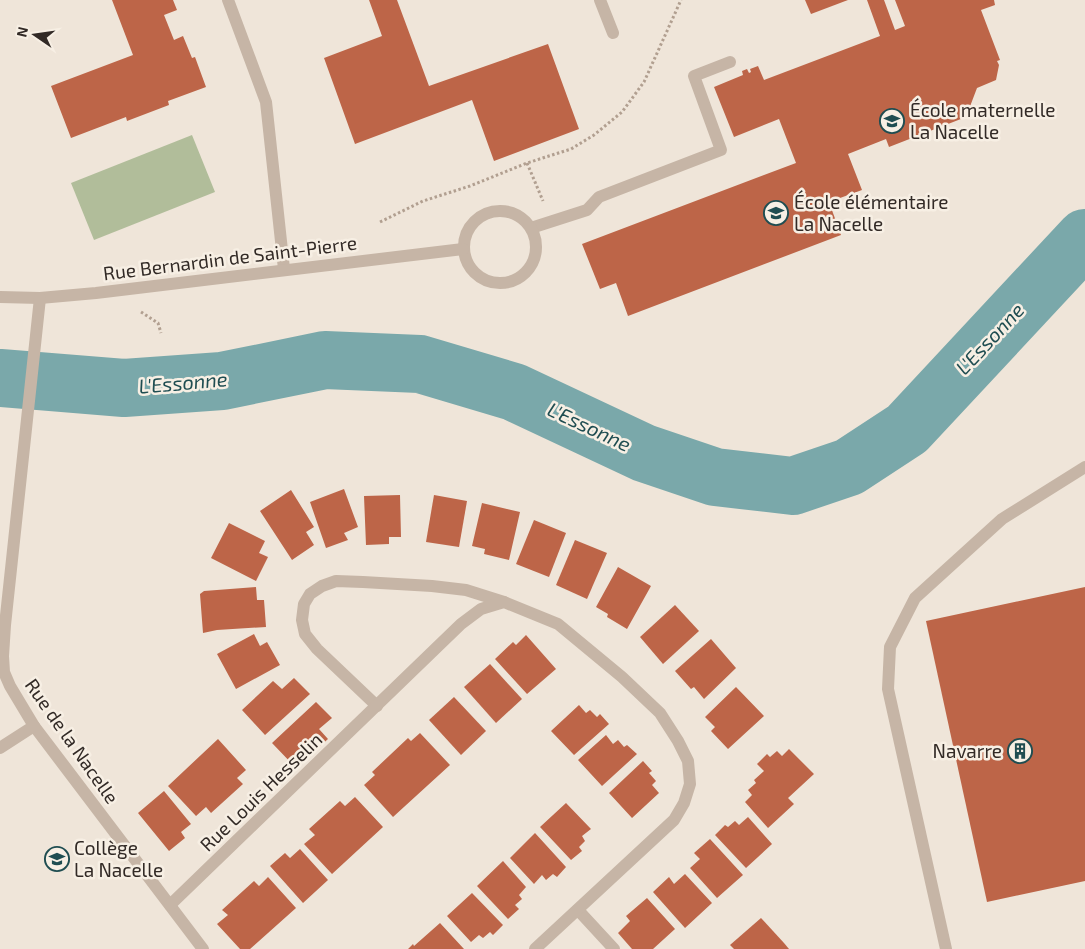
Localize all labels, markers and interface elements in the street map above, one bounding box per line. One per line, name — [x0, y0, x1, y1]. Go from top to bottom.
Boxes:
north arrow — [10, 10, 60, 60]
text: N — [12, 25, 31, 39]
place label: École maternelle La Nacelle — [910, 98, 1056, 143]
school or university icon: École maternelle La Nacelle — [879, 108, 905, 134]
place label: École élémentaire La Nacelle — [794, 190, 949, 235]
school or university icon: École élémentaire La Nacelle — [763, 200, 789, 226]
street label: Rue Bernardin de Saint-Pierre — [102, 231, 358, 284]
water label: L'Essonne — [950, 297, 1029, 379]
water label: L'Essonne — [137, 366, 229, 398]
water label: L'Essonne — [544, 396, 635, 456]
street label: Rue de la Nacelle — [21, 674, 124, 808]
street label: Rue Louis Hesselin — [195, 728, 326, 856]
building icon: Navarre — [1007, 738, 1033, 764]
place label: Navarre — [933, 739, 1002, 762]
place label: Collège La Nacelle — [74, 836, 163, 881]
school or university icon: Collège La Nacelle — [44, 846, 70, 872]

